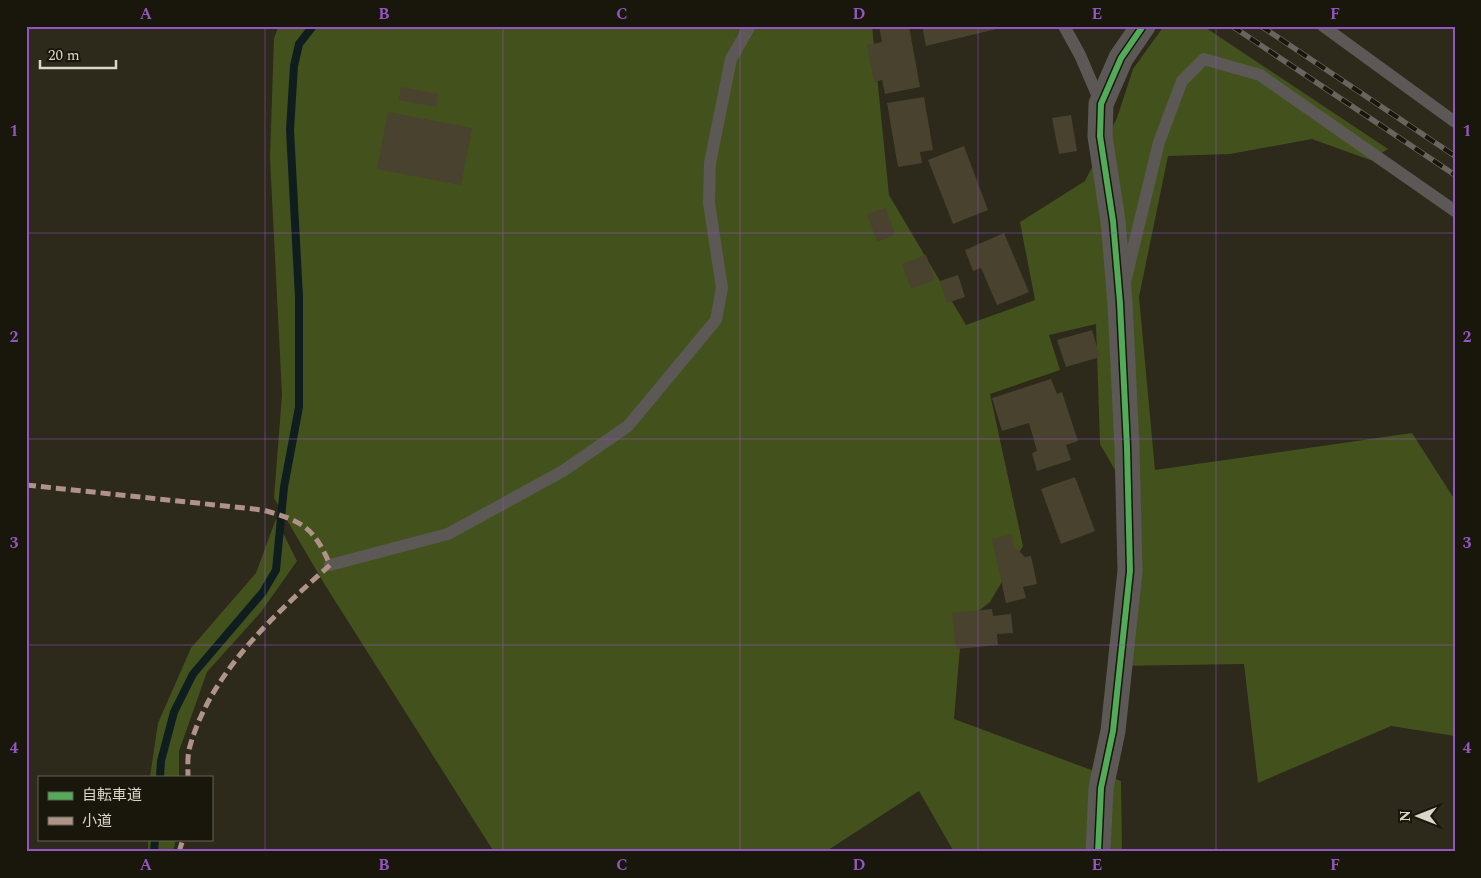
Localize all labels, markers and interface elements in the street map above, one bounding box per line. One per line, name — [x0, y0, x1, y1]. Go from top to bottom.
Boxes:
text: A — [140, 2, 153, 26]
text: B — [378, 2, 390, 26]
text: C — [616, 2, 628, 26]
text: D — [853, 2, 866, 26]
text: E — [1092, 2, 1102, 26]
text: F — [1330, 2, 1340, 26]
scale bar — [40, 38, 116, 70]
text: 20 m — [48, 44, 80, 67]
text: 1 — [10, 119, 18, 143]
text: 1 — [1463, 119, 1471, 143]
text: 2 — [10, 325, 19, 349]
text: 2 — [1463, 325, 1472, 349]
text: 3 — [10, 531, 19, 555]
text: 3 — [1463, 531, 1472, 555]
text: 4 — [10, 736, 19, 760]
text: 4 — [1463, 736, 1472, 760]
legend — [38, 776, 212, 840]
text: 自転車道 — [82, 784, 142, 807]
north arrow — [1394, 790, 1444, 840]
text: 小道 — [82, 810, 112, 833]
text: N — [1395, 810, 1416, 822]
text: A — [140, 853, 153, 877]
text: B — [378, 853, 390, 877]
text: C — [616, 853, 628, 877]
text: D — [853, 853, 866, 877]
text: E — [1092, 853, 1102, 877]
text: F — [1330, 853, 1340, 877]

